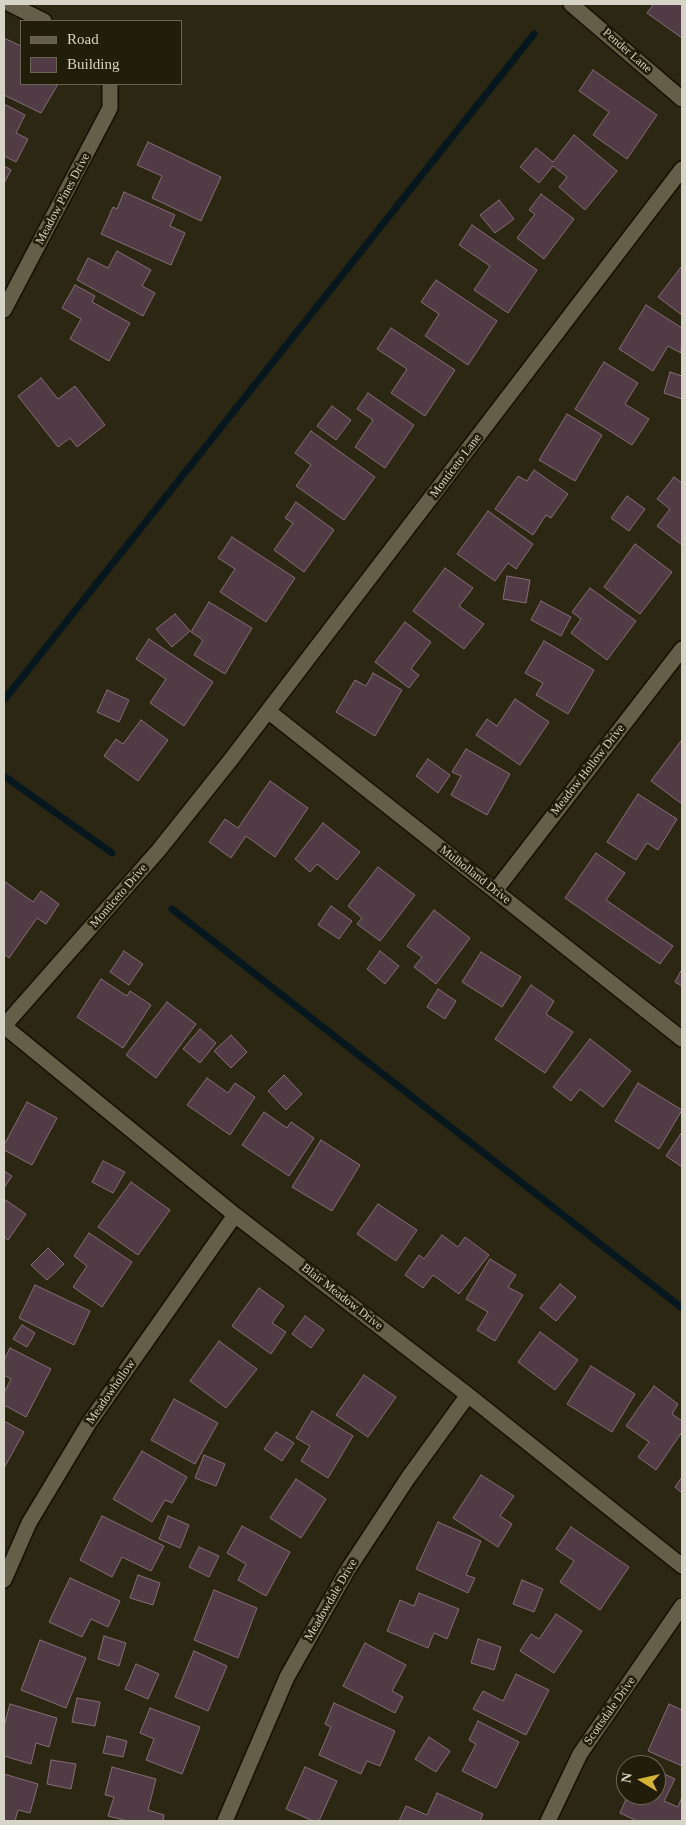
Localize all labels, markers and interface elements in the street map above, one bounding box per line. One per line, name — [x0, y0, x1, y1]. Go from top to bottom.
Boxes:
legend — [20, 20, 182, 85]
street label: Pender Lane — [600, 26, 654, 76]
text: Road — [67, 31, 99, 47]
text: Building — [67, 56, 120, 72]
street label: Meadow Pines Drive — [33, 151, 93, 247]
street label: Monticeto Lane — [427, 431, 485, 501]
street label: Meadow Hollow Drive — [548, 722, 628, 818]
street label: Mulholland Drive — [437, 843, 513, 907]
street label: Monticeto Drive — [87, 861, 151, 931]
street label: Blair Meadow Drive — [298, 1261, 386, 1333]
street label: Meadowhollow — [84, 1357, 138, 1427]
street label: Meadowdale Drive — [302, 1556, 360, 1644]
street label: Scottsdale Drive — [581, 1674, 639, 1748]
north arrow — [616, 1755, 666, 1805]
text: N — [618, 1772, 635, 1784]

